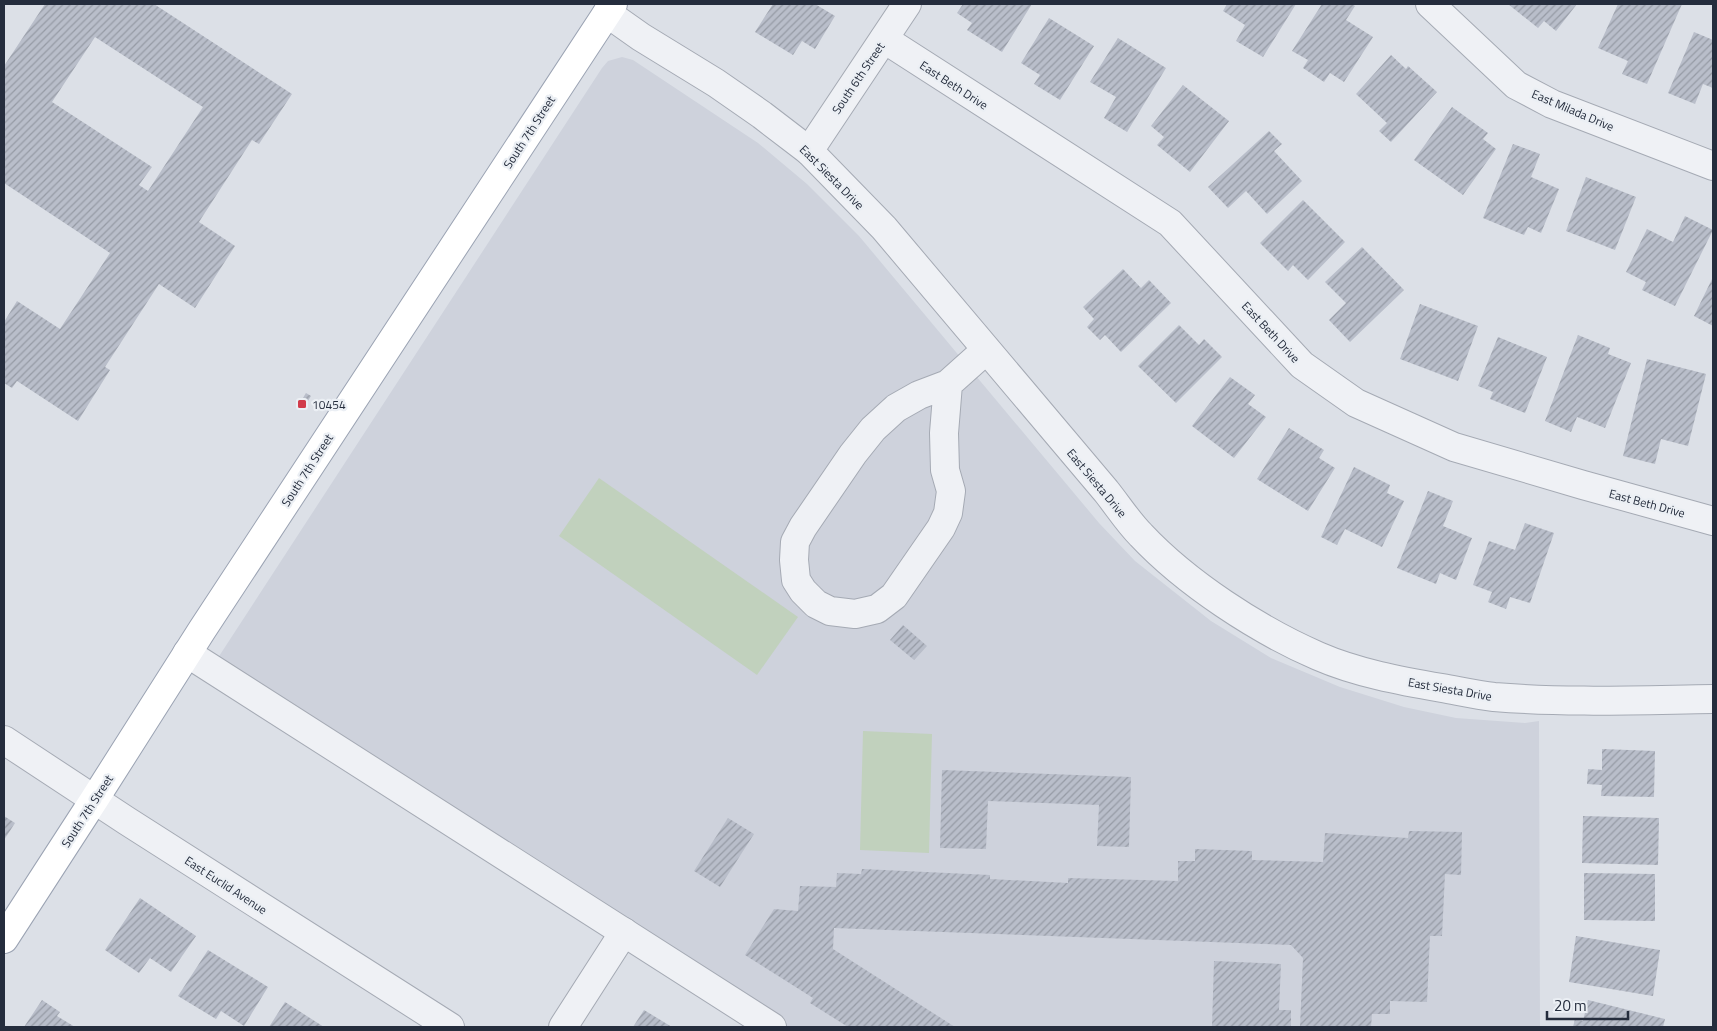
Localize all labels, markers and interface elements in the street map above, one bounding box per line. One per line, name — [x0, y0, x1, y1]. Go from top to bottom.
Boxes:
street label: South 6th Street — [827, 37, 890, 118]
street label: East Beth Drive — [916, 56, 992, 114]
street label: East Milada Drive — [1529, 84, 1617, 136]
street label: South 7th Street — [498, 91, 560, 172]
street label: East Siesta Drive — [795, 140, 869, 214]
street label: East Beth Drive — [1237, 297, 1305, 367]
place label: 10454 — [312, 395, 346, 414]
marker: 10454 — [296, 398, 308, 410]
street label: South 7th Street — [276, 429, 338, 510]
street label: East Siesta Drive — [1062, 444, 1132, 522]
street label: East Beth Drive — [1607, 484, 1687, 522]
street label: East Siesta Drive — [1407, 672, 1493, 706]
street label: South 7th Street — [56, 770, 118, 851]
street label: East Euclid Avenue — [181, 851, 271, 919]
scale bar — [1547, 988, 1628, 1020]
text: 20 m — [1554, 994, 1587, 1017]

